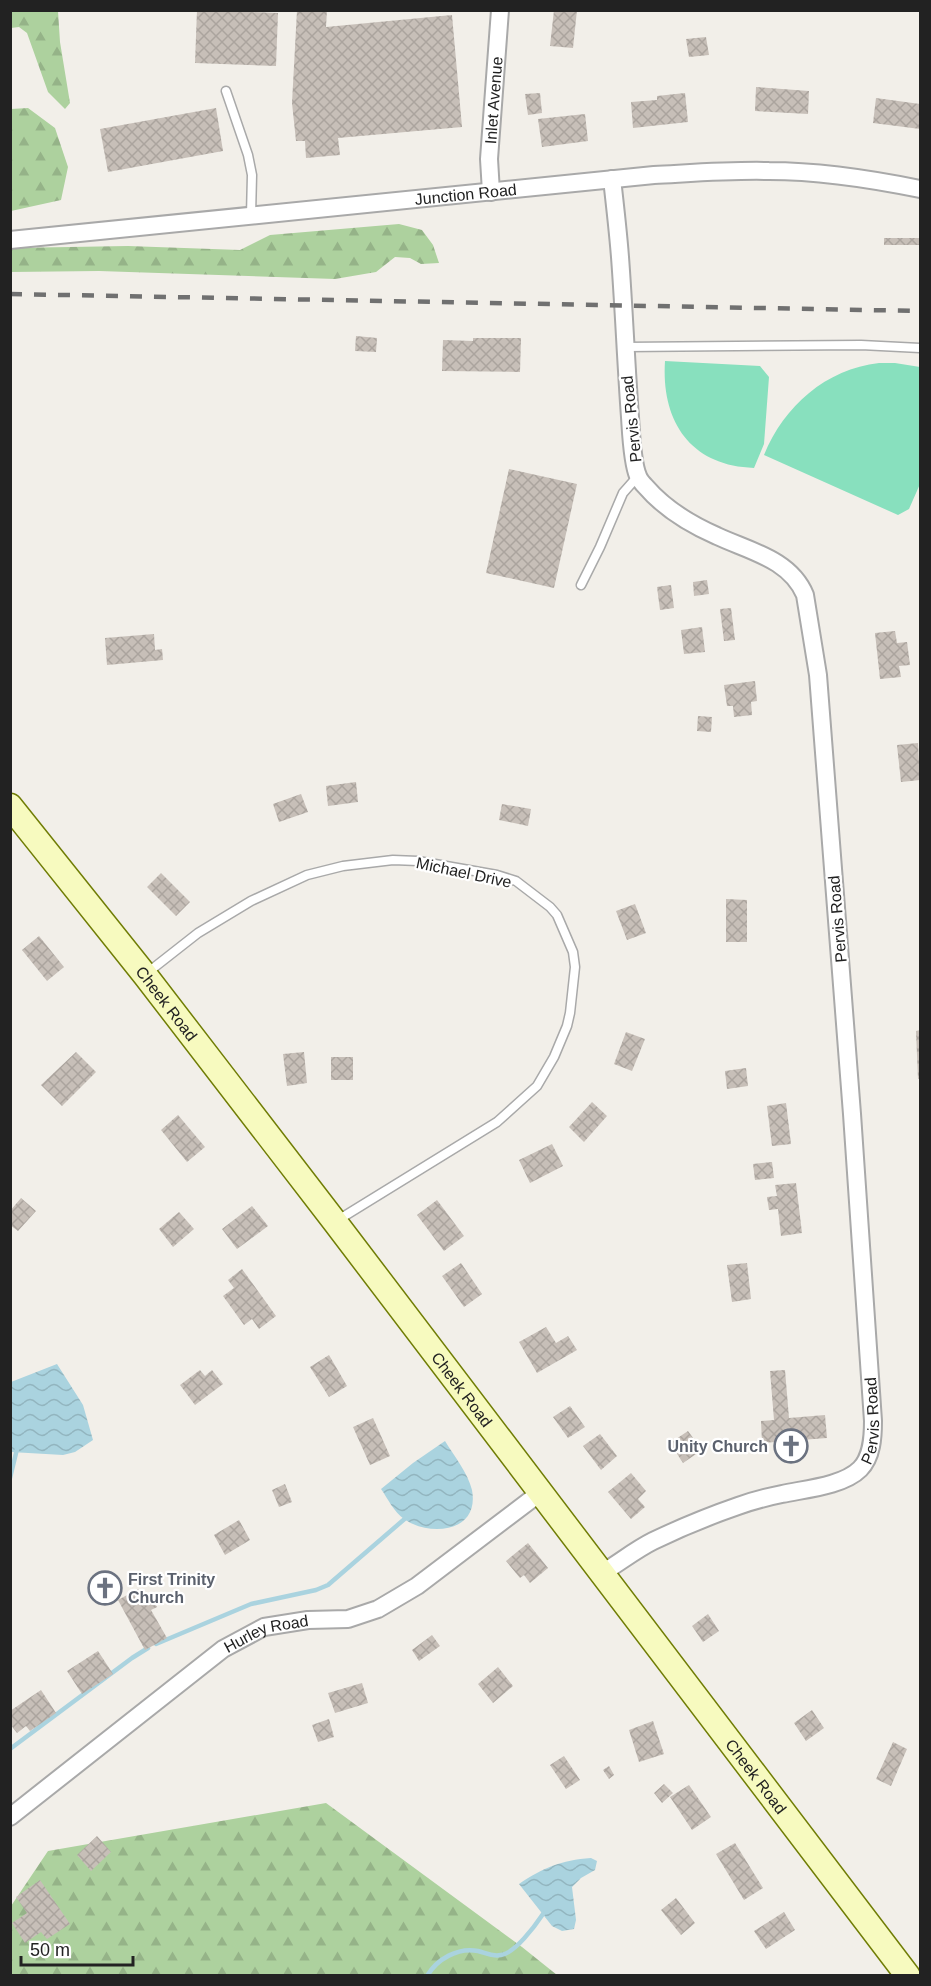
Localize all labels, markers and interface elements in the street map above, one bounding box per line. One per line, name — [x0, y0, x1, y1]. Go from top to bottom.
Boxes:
street label: Inlet Avenue — [482, 56, 506, 145]
street label: Junction Road — [414, 181, 518, 208]
street label: Pervis Road — [618, 375, 645, 463]
street label: Michael Drive — [415, 854, 513, 891]
street label: Pervis Road — [825, 875, 850, 963]
street label: Cheek Road — [132, 963, 200, 1044]
street label: Cheek Road — [428, 1349, 495, 1430]
street label: Pervis Road — [858, 1377, 882, 1467]
church icon: Unity Church — [773, 1428, 809, 1464]
place label: Unity Church — [668, 1438, 768, 1455]
church icon: First Trinity Church — [87, 1570, 123, 1606]
place label: First Trinity Church — [128, 1571, 215, 1606]
street label: Hurley Road — [221, 1612, 310, 1656]
street label: Cheek Road — [722, 1736, 789, 1817]
scale bar — [21, 1929, 134, 1967]
text: 50 m — [30, 1940, 70, 1960]

